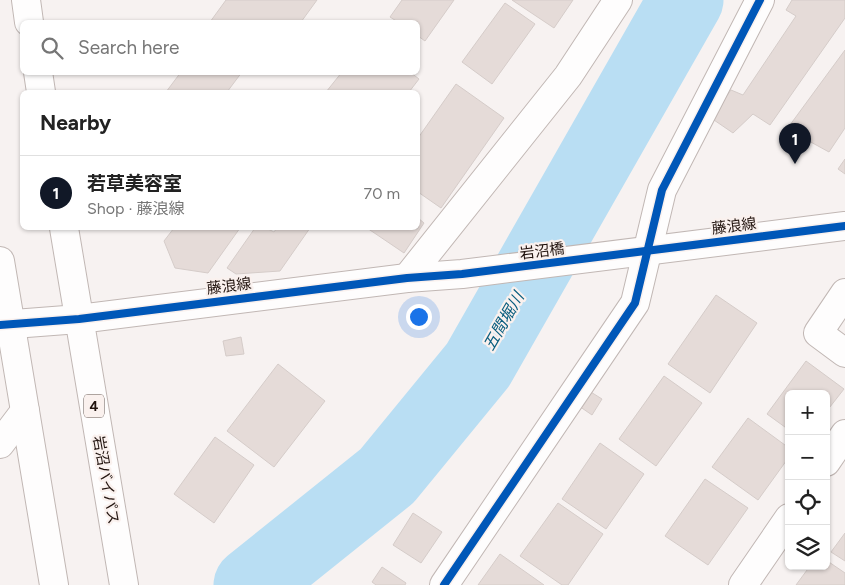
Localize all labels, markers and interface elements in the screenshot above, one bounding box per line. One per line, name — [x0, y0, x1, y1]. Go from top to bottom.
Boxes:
search box — [20, 20, 420, 75]
icon: search — [38, 34, 66, 62]
text: Search here — [78, 36, 180, 59]
text: Nearby — [40, 110, 111, 135]
pin: 1 — [779, 123, 811, 164]
text: 若草美容室 — [87, 172, 182, 195]
text: 1 — [53, 184, 59, 203]
text: 70 m — [364, 184, 400, 203]
text: Shop · 藤浪線 — [87, 199, 184, 218]
street label: 藤浪線 — [711, 214, 757, 238]
street label: 岩沼橋 — [519, 239, 565, 263]
street label: 藤浪線 — [206, 274, 252, 298]
water label: 五間堀川 — [479, 287, 529, 354]
your location — [406, 304, 432, 330]
map controls — [785, 390, 830, 570]
button: + — [785, 390, 830, 435]
road number: 4 — [84, 394, 104, 418]
street label: 岩沼バイパス — [89, 434, 123, 526]
button: − — [785, 435, 830, 480]
button: locate — [785, 480, 830, 525]
button: layers — [785, 525, 830, 570]

